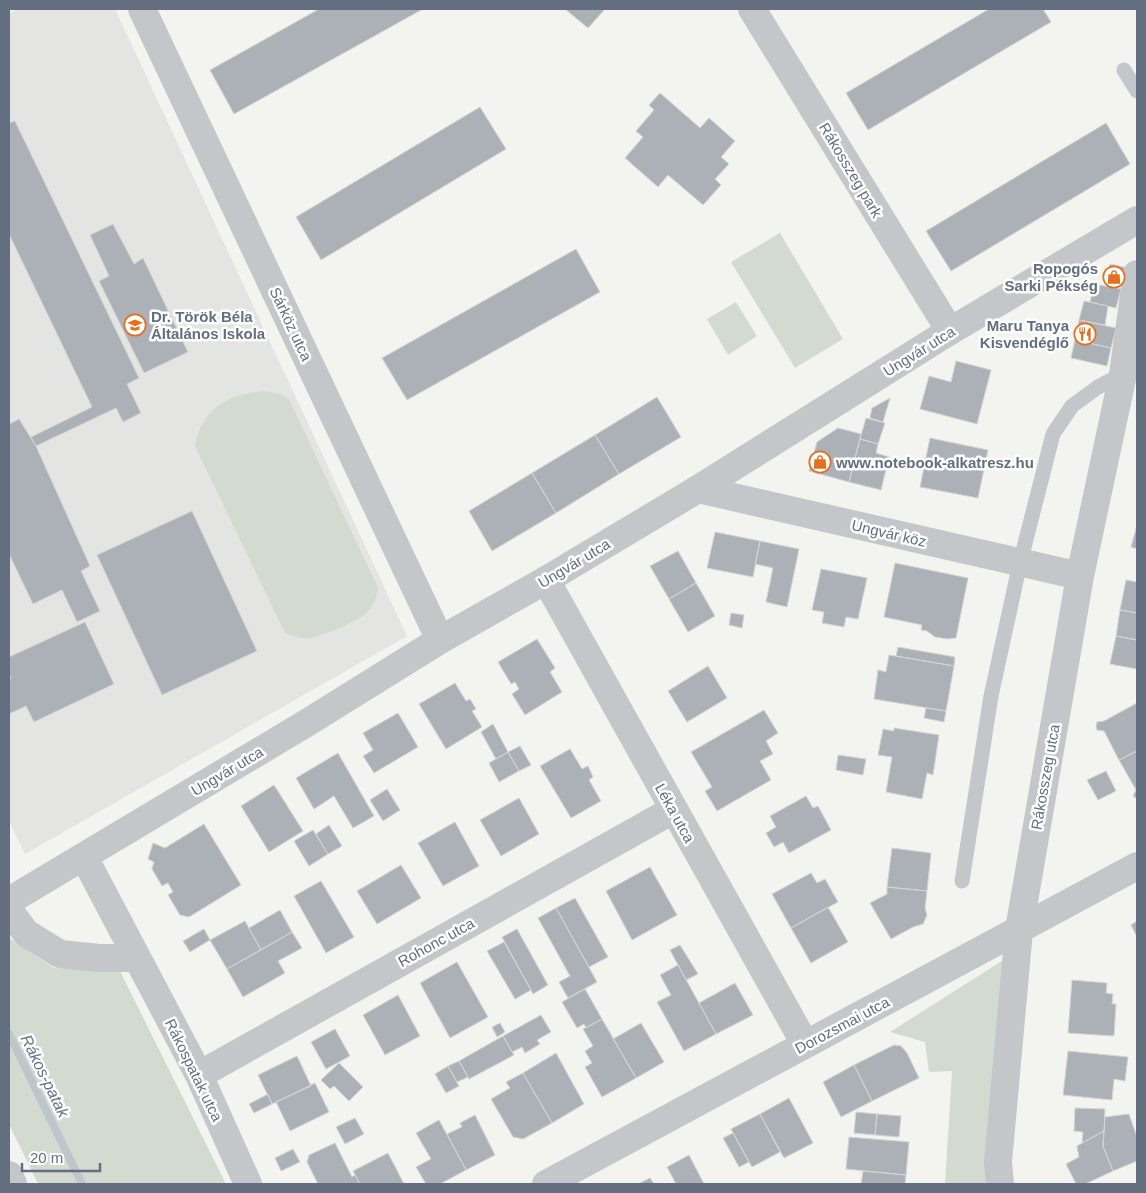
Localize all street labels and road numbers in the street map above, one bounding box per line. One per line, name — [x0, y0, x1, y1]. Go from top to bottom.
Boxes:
street label: Rákosszeg park — [816, 120, 886, 221]
street label: Sárköz utca — [267, 285, 316, 364]
street label: Ungvár utca — [880, 322, 958, 380]
street label: Ungvár köz — [850, 516, 928, 550]
street label: Ungvár utca — [535, 535, 614, 591]
street label: Rákosszeg utca — [1027, 722, 1063, 831]
street label: Ungvár utca — [188, 743, 267, 799]
street label: Léka utca — [652, 780, 699, 846]
street label: Rohonc utca — [395, 914, 478, 970]
street label: Dorozsmai utca — [792, 993, 893, 1057]
street label: Rákospatak utca — [162, 1016, 226, 1125]

